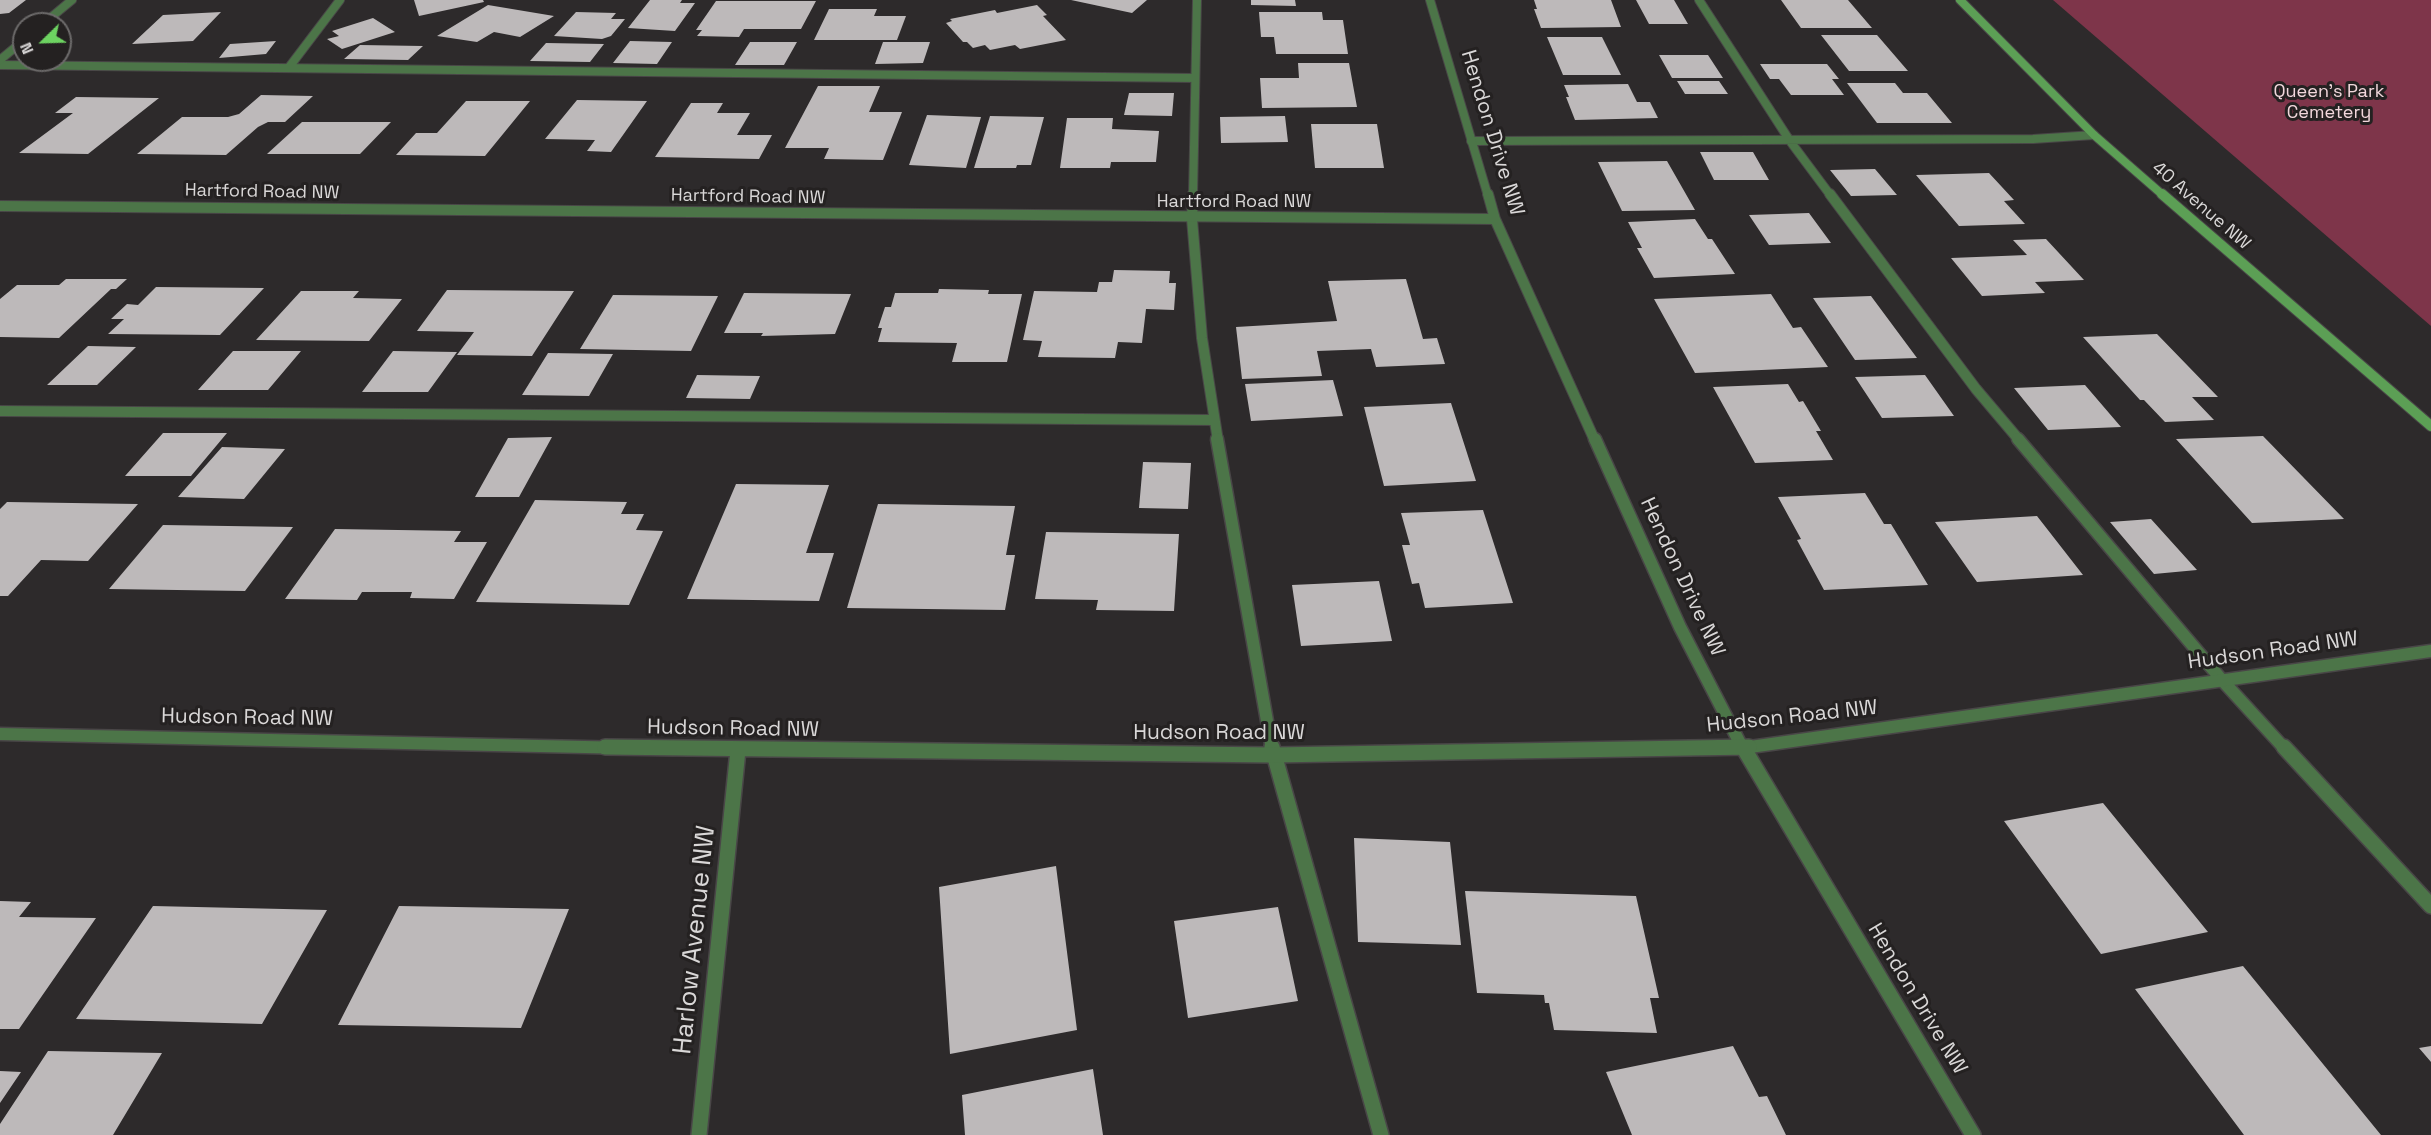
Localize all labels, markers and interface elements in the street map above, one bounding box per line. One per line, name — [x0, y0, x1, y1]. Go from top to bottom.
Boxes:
north arrow — [12, 12, 72, 72]
text: N — [15, 39, 39, 57]
street label: Hendon Drive NW — [1455, 47, 1529, 219]
park label: Queen's Park Cemetery — [2274, 81, 2384, 124]
street label: 40 Avenue NW — [2147, 157, 2255, 255]
street label: Hartford Road NW — [185, 180, 339, 204]
street label: Hartford Road NW — [671, 185, 825, 209]
street label: Hartford Road NW — [1157, 191, 1311, 213]
street label: Hendon Drive NW — [1634, 494, 1730, 660]
street label: Hudson Road NW — [2186, 627, 2360, 675]
street label: Hudson Road NW — [1705, 695, 1879, 739]
street label: Hudson Road NW — [161, 704, 333, 732]
street label: Hudson Road NW — [647, 715, 819, 743]
street label: Hudson Road NW — [1133, 720, 1305, 746]
street label: Harlow Avenue NW — [667, 824, 723, 1056]
street label: Hendon Drive NW — [1862, 919, 1972, 1079]

